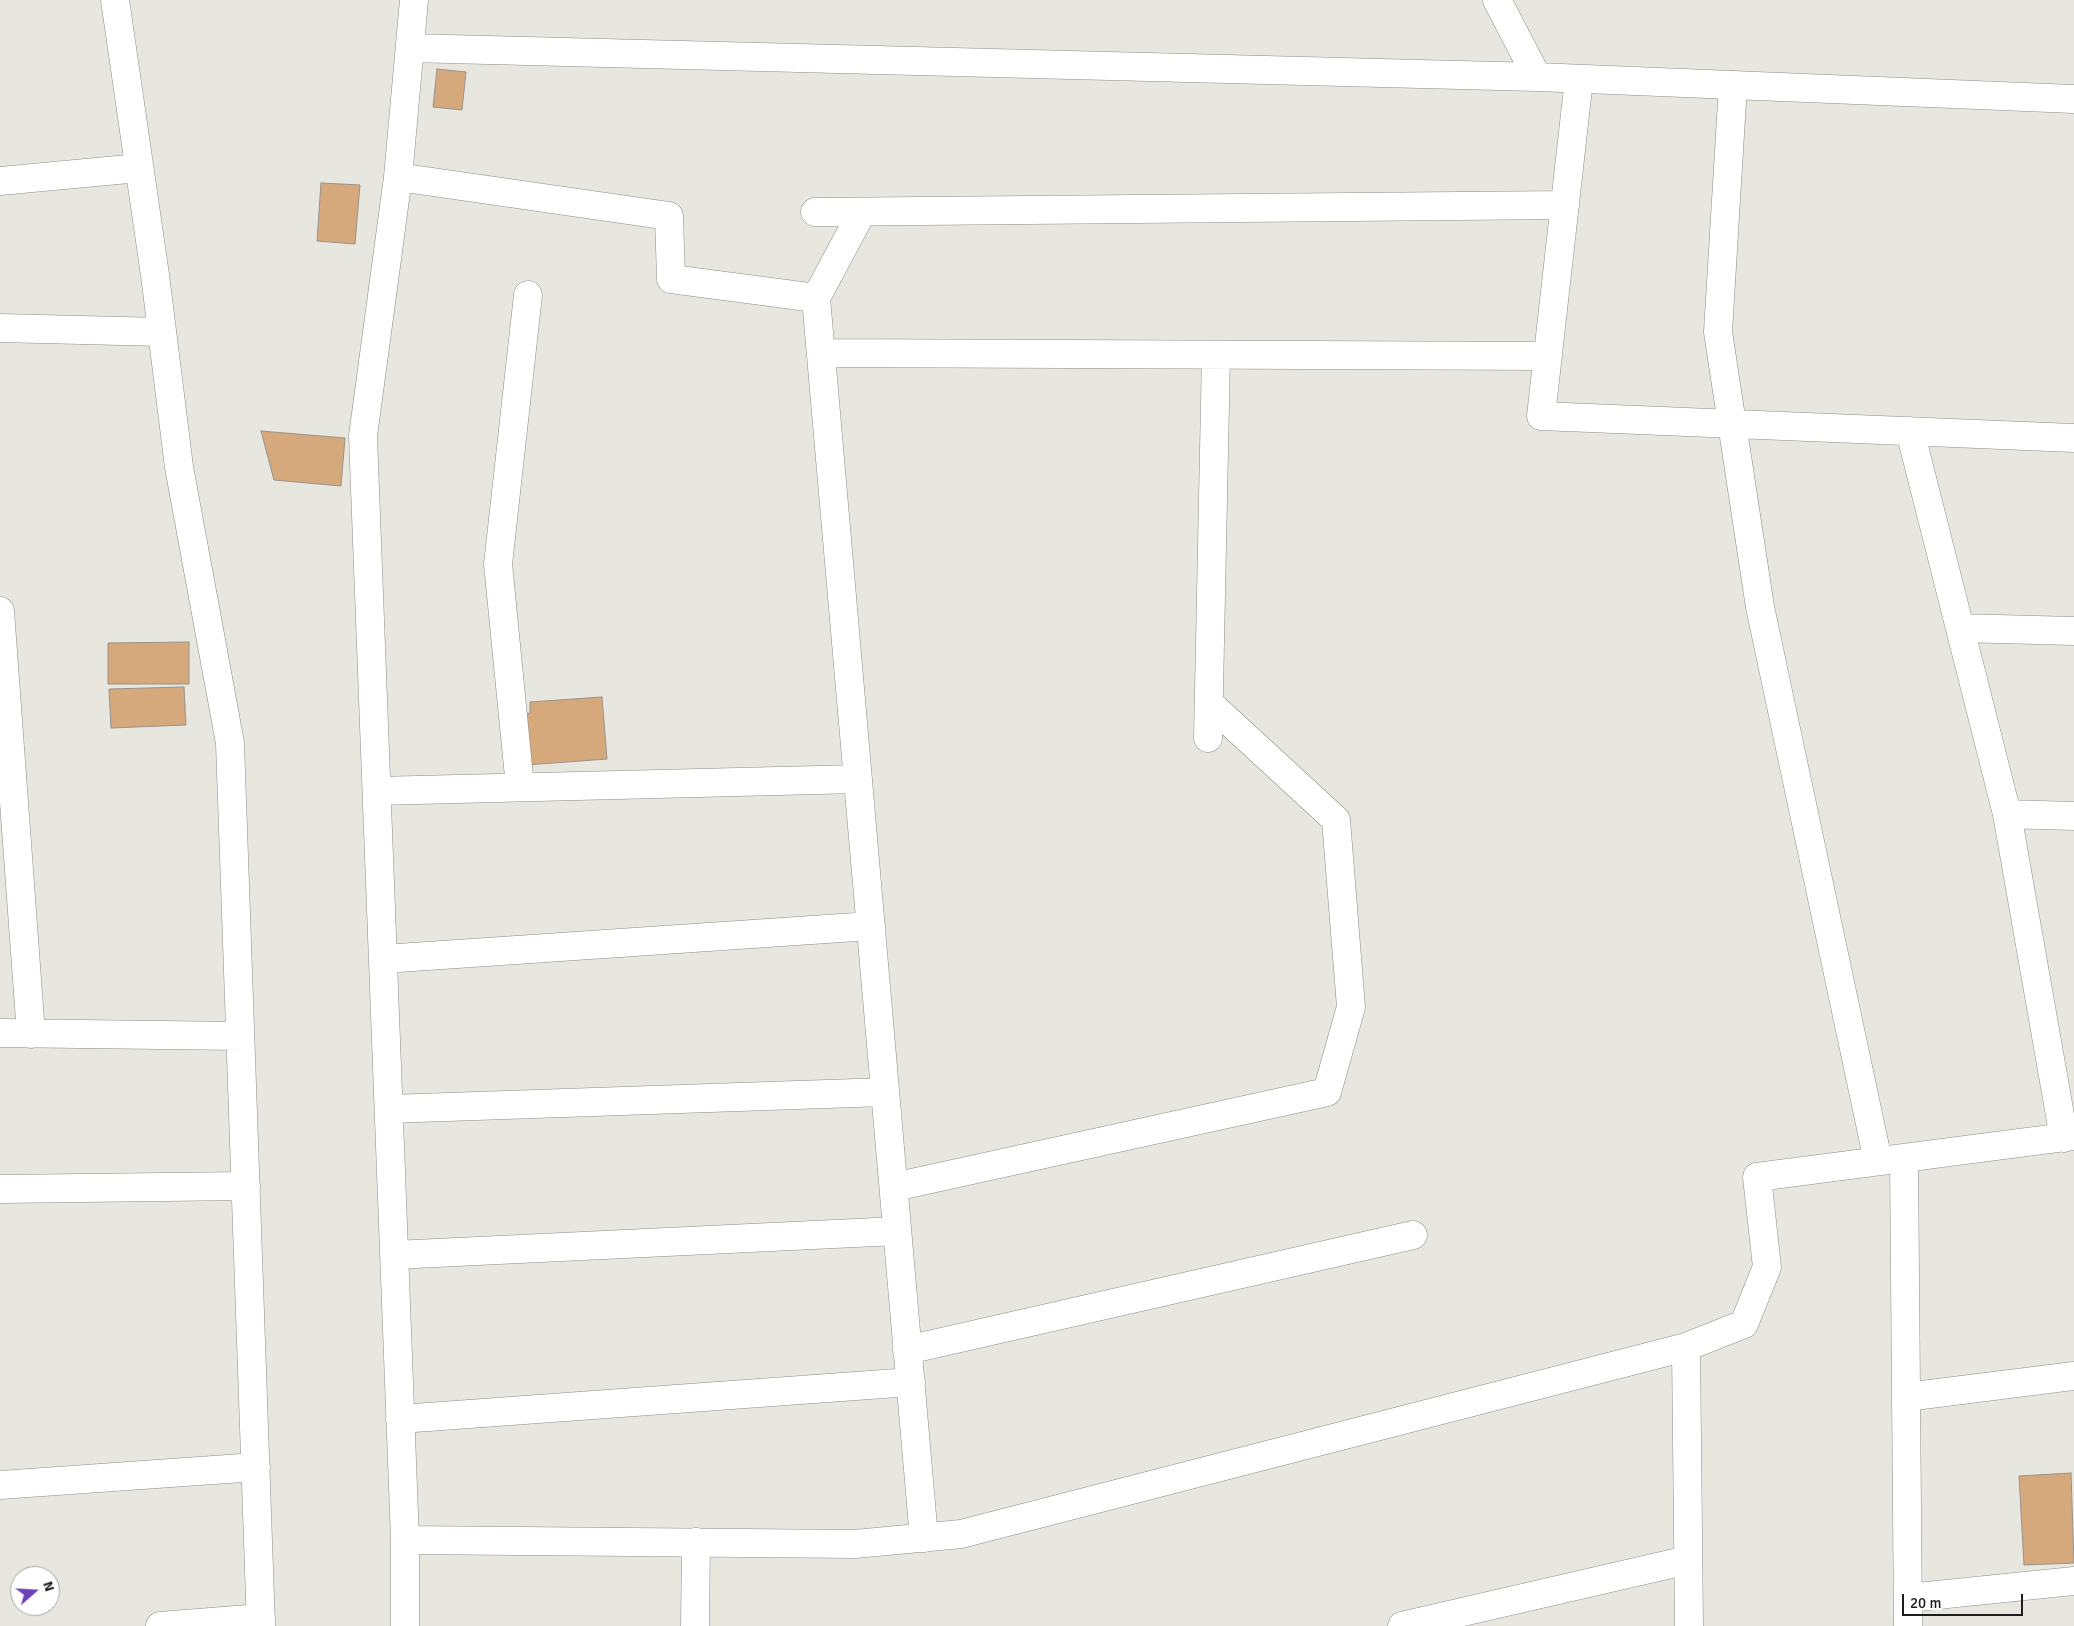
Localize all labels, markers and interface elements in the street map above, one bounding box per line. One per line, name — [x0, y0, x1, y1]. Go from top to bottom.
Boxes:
north arrow — [10, 1566, 60, 1616]
text: N — [39, 1579, 58, 1594]
scale bar — [1904, 1584, 2025, 1616]
text: 20 m — [1910, 1594, 1941, 1612]

